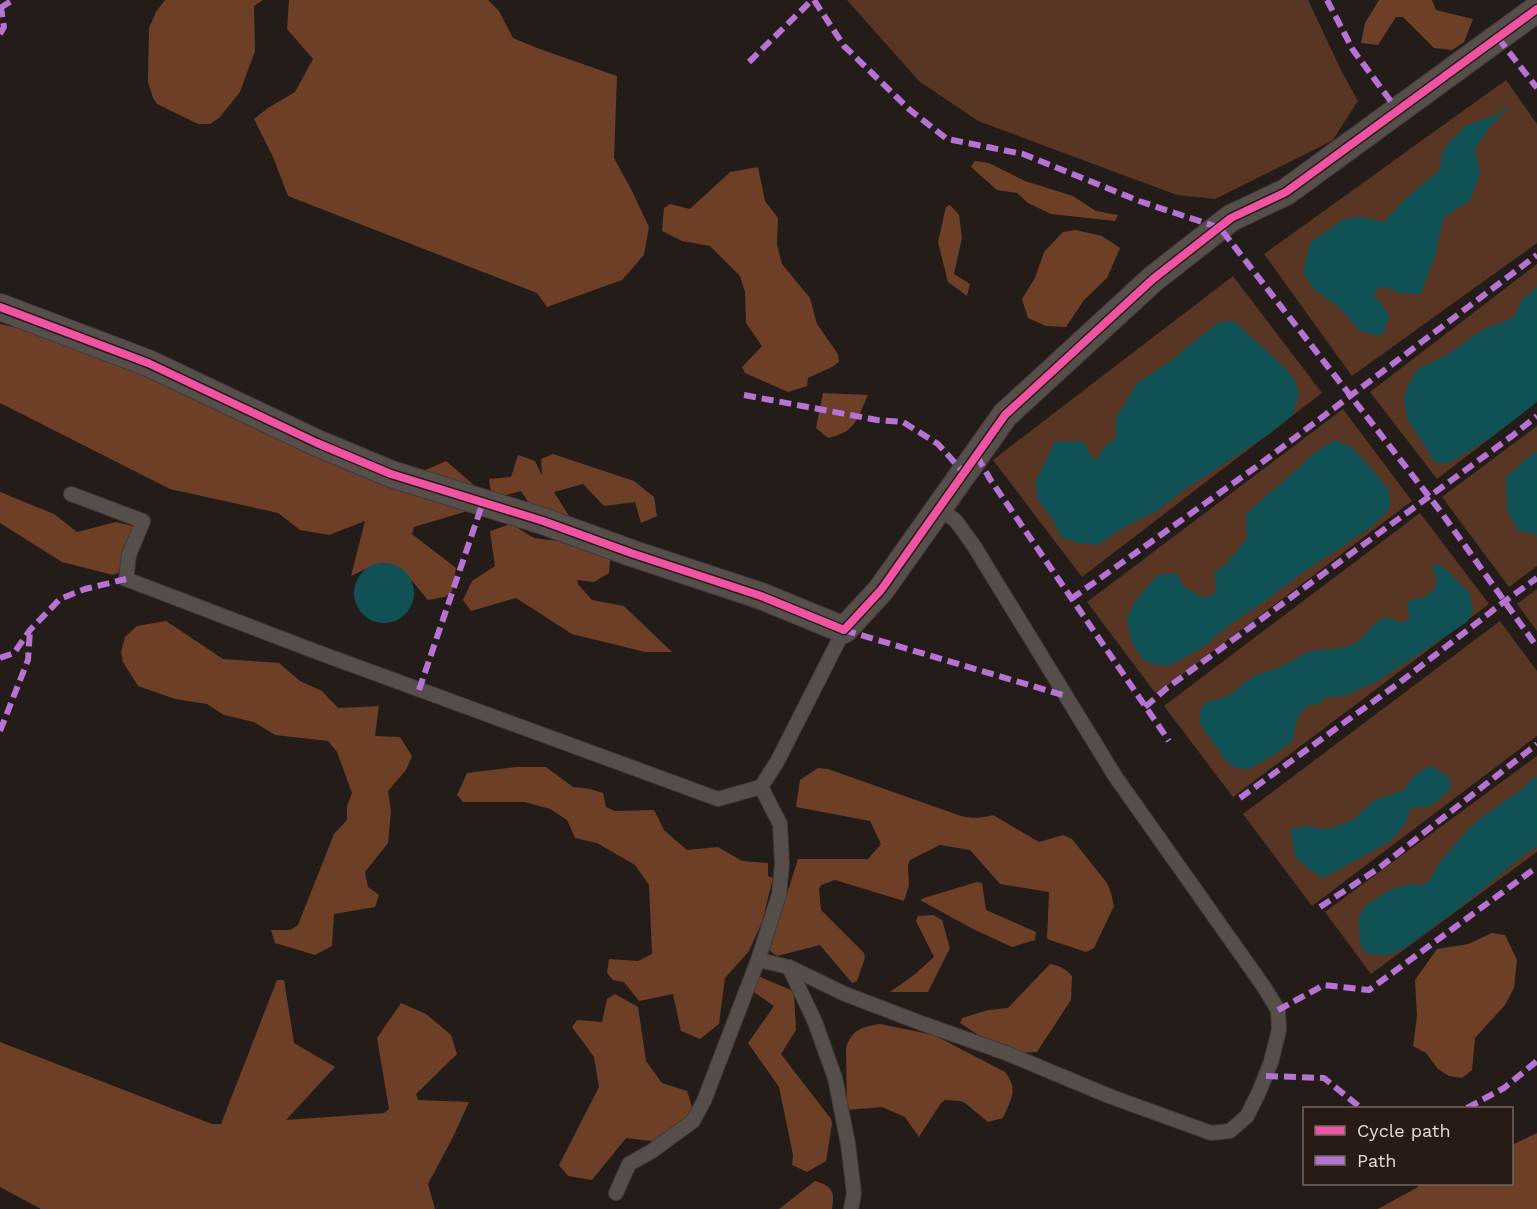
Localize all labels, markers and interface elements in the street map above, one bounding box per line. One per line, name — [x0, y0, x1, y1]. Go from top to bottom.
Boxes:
legend — [1303, 1107, 1513, 1185]
text: Cycle path — [1357, 1120, 1451, 1141]
text: Path — [1357, 1150, 1397, 1171]

